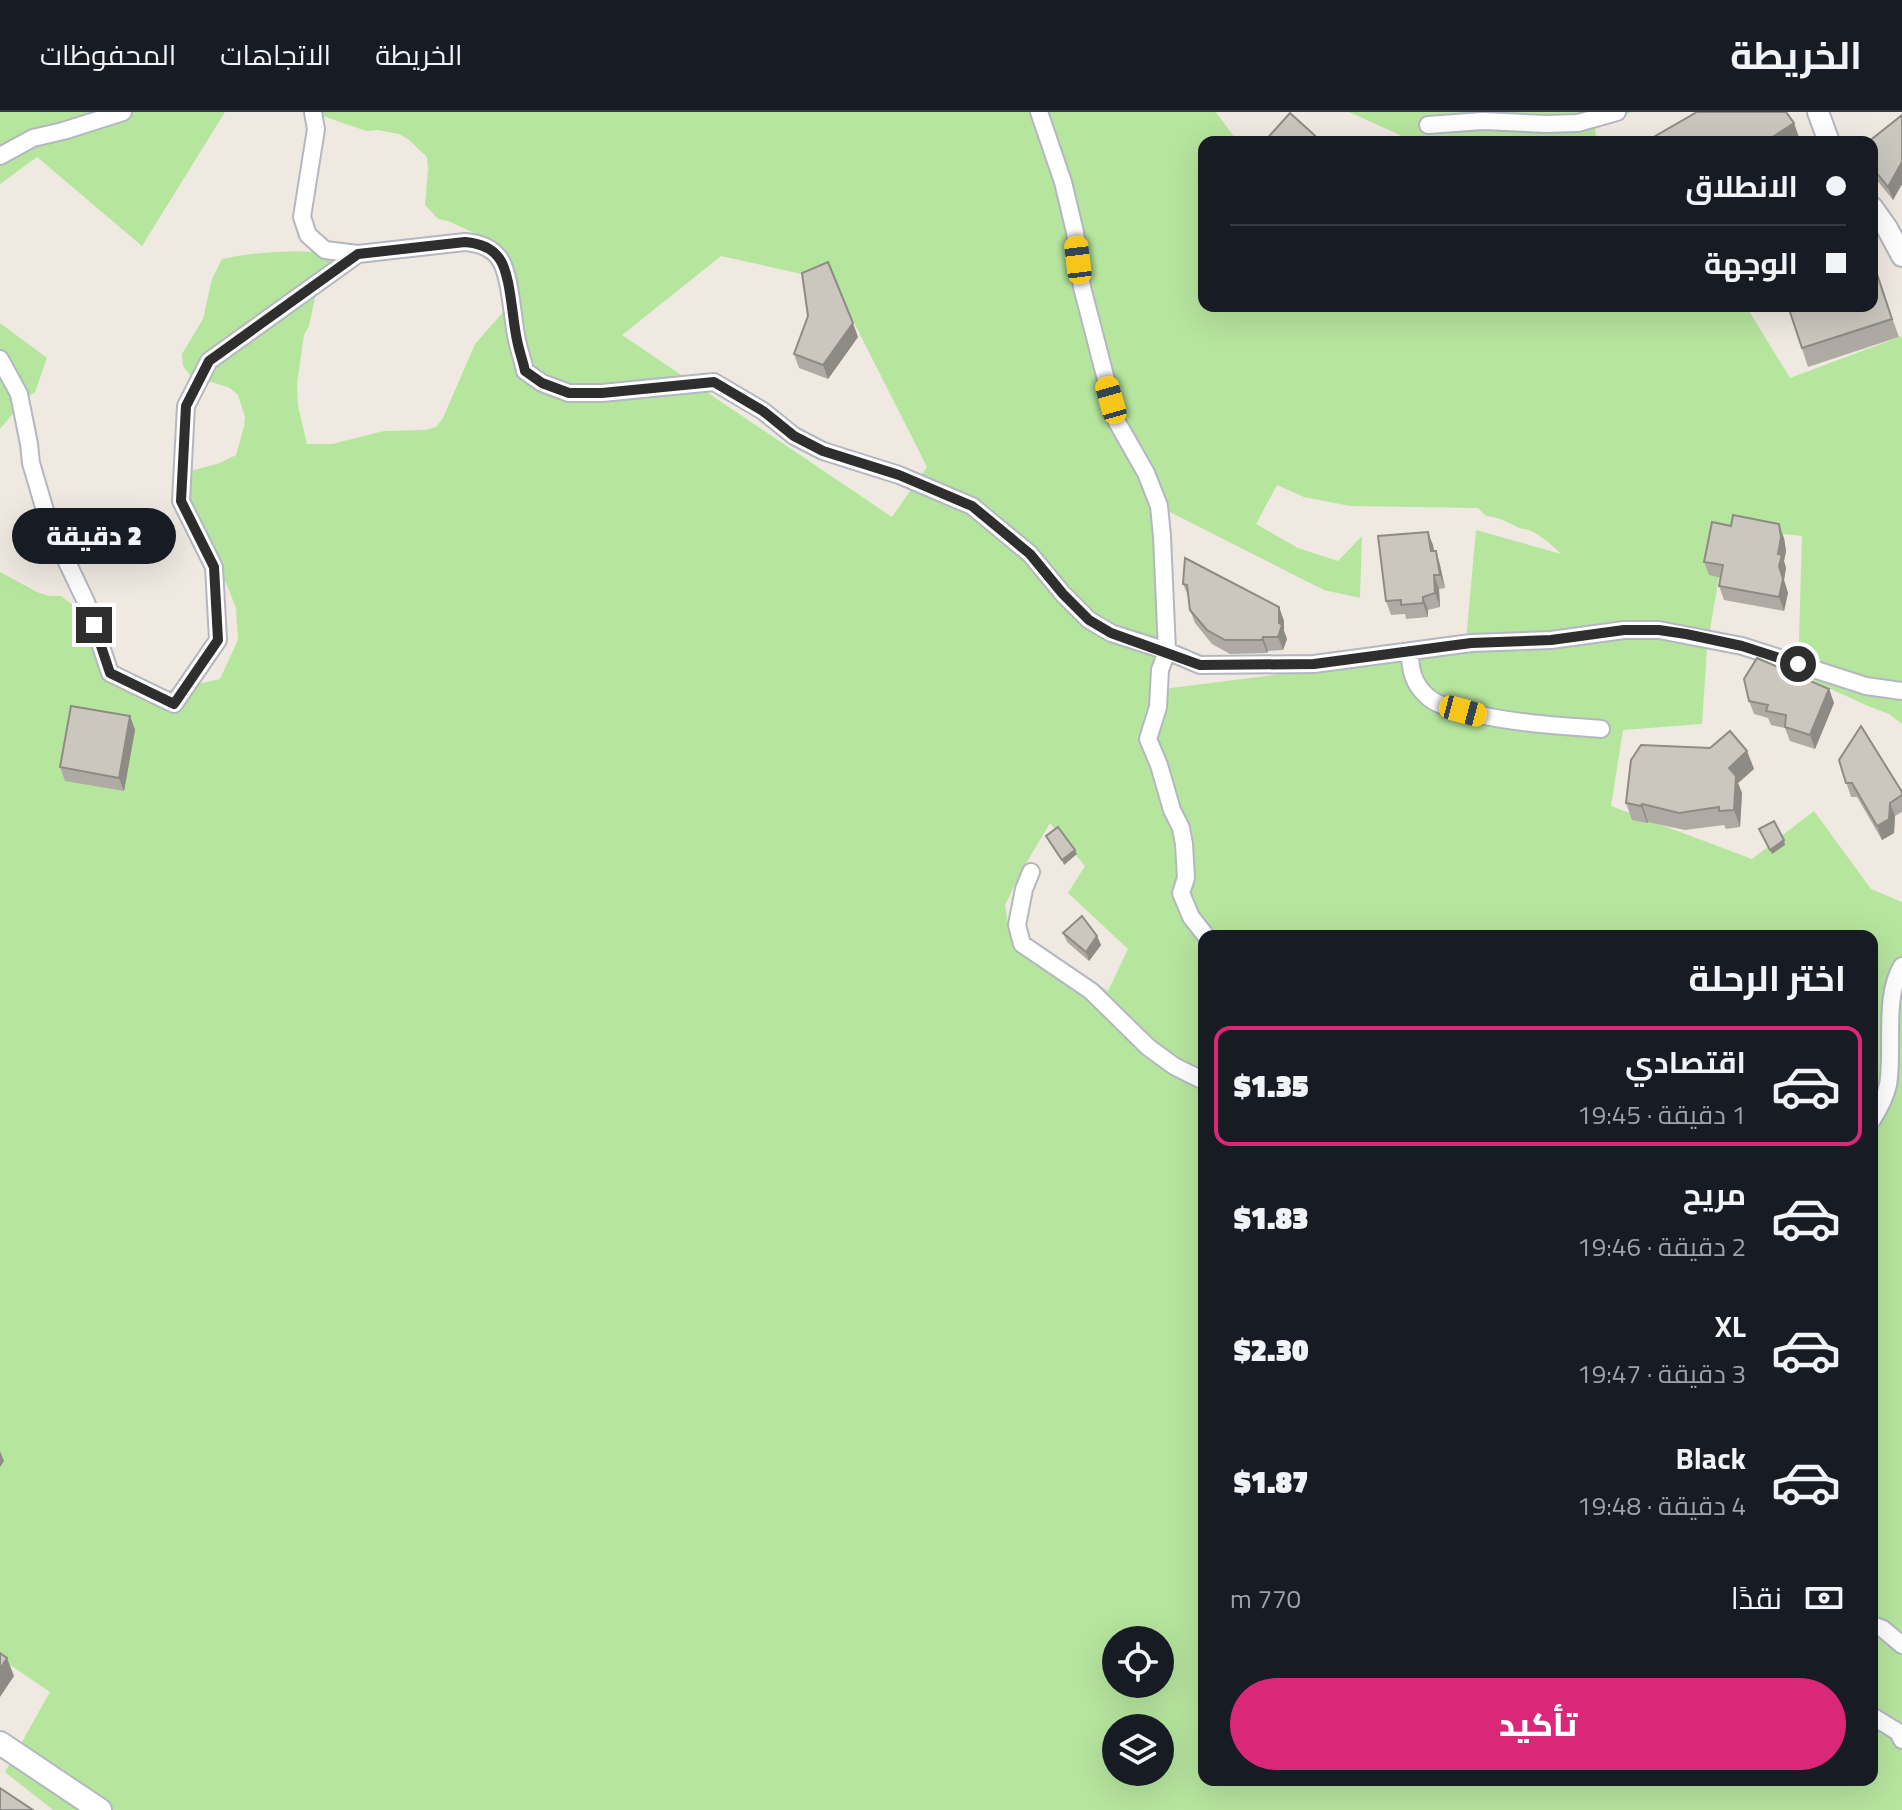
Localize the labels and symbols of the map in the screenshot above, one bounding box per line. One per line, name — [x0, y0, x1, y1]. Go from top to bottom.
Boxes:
car — [1063, 235, 1093, 285]
car — [1093, 374, 1129, 426]
callout: 2 دقيقة — [12, 509, 176, 565]
route end — [76, 607, 112, 643]
route start — [1780, 646, 1816, 682]
car — [1437, 693, 1489, 729]

